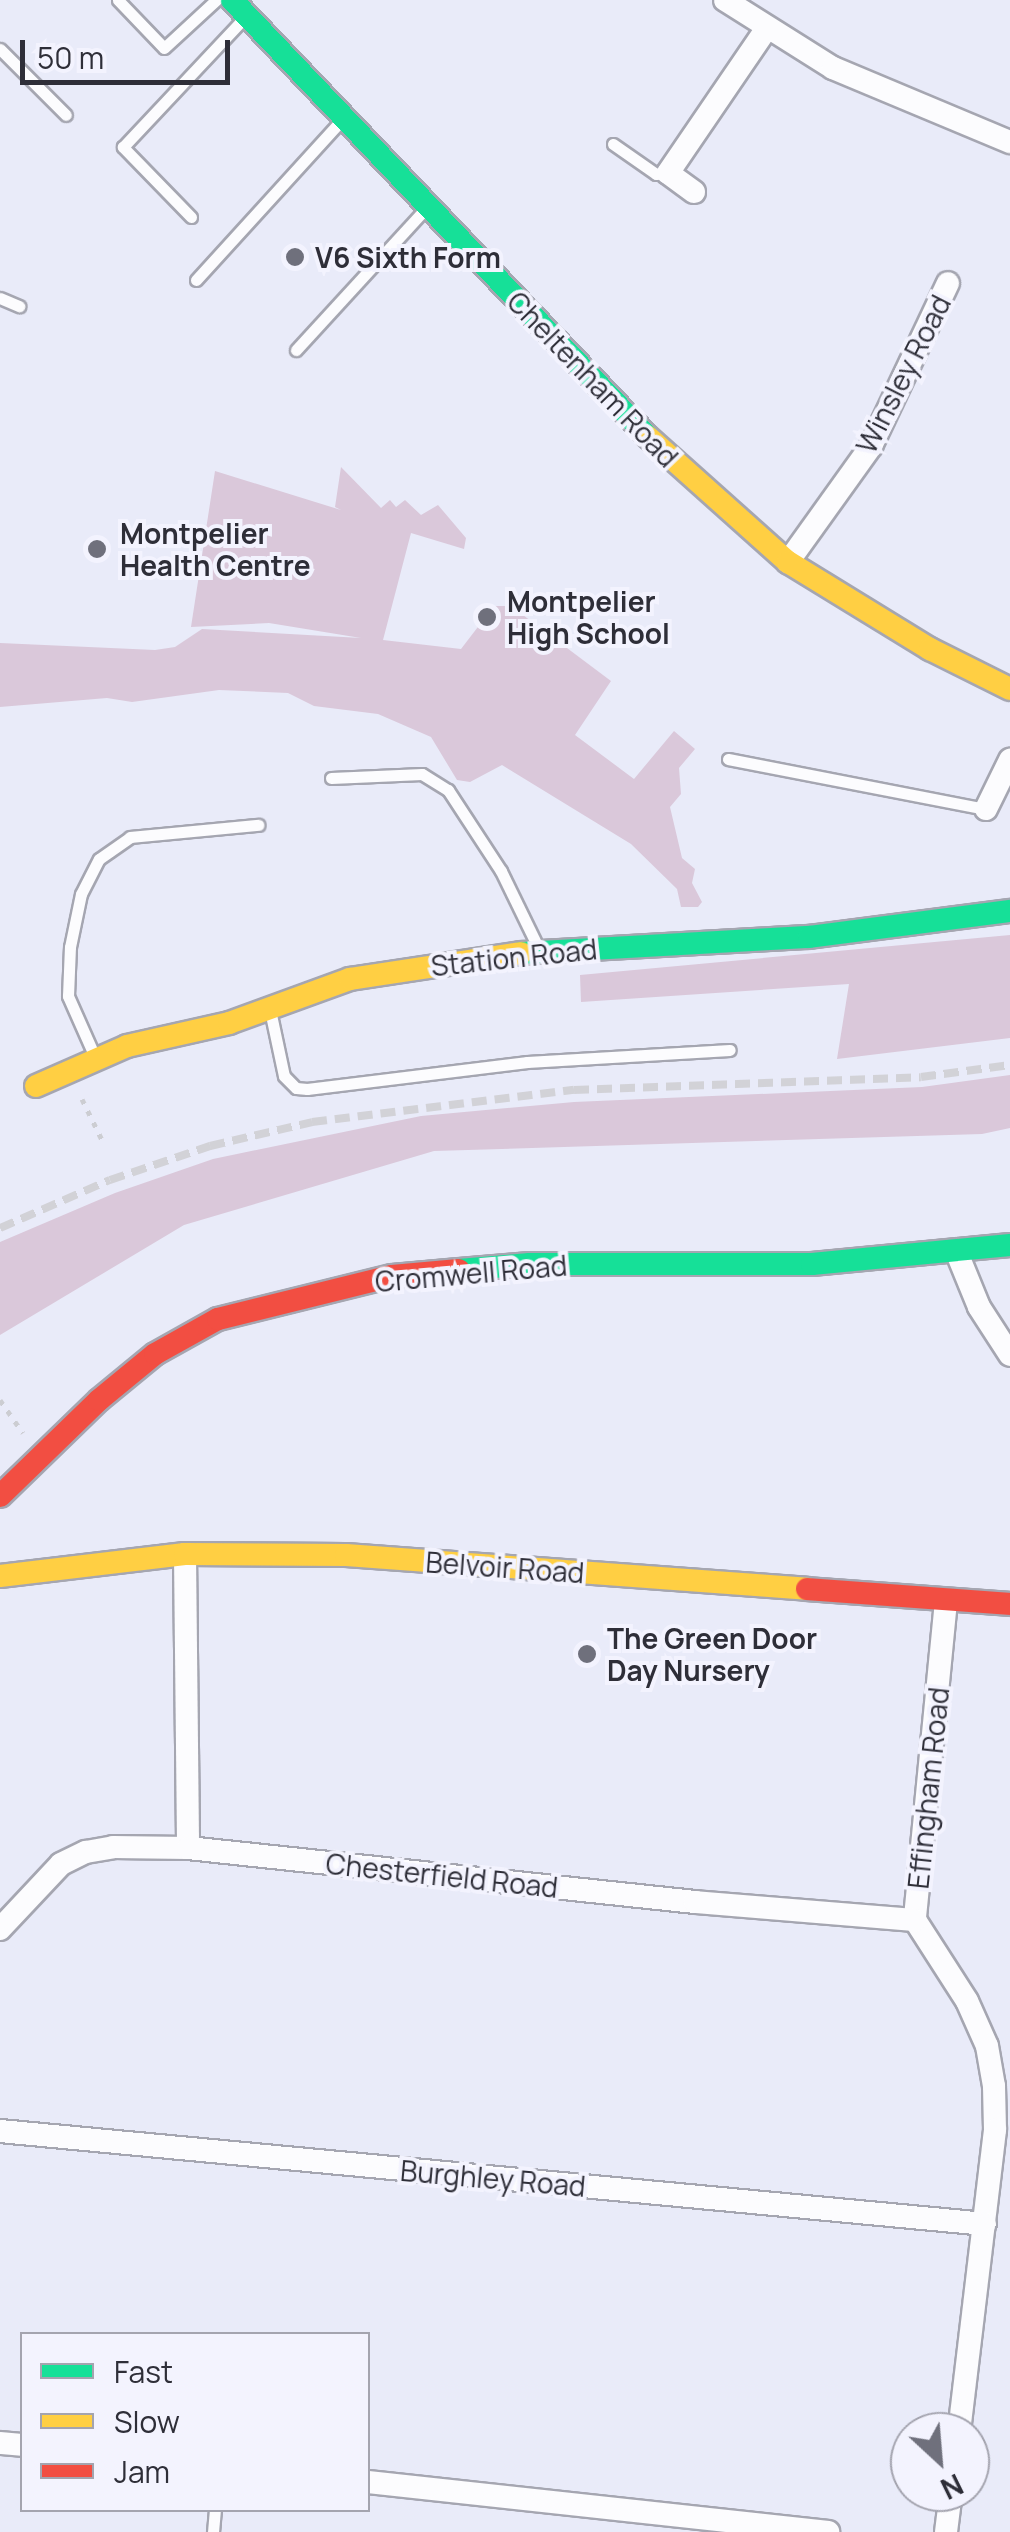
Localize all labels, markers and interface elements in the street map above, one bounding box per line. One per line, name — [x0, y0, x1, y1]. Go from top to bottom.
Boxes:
scale bar — [25, 20, 235, 82]
text: 50 m — [37, 37, 104, 78]
place label: V6 Sixth Form — [315, 240, 501, 274]
marker: V6 Sixth Form — [284, 246, 306, 268]
street label: Cheltenham Road — [501, 284, 685, 474]
street label: Winsley Road — [849, 289, 957, 459]
place label: Montpelier Health Centre — [120, 516, 310, 582]
marker: Montpelier Health Centre — [84, 536, 110, 562]
place label: Montpelier High School — [507, 584, 670, 650]
marker: Montpelier High School — [476, 606, 498, 628]
street label: Station Road — [429, 932, 599, 982]
street label: Cromwell Road — [374, 1248, 568, 1298]
street label: Belvoir Road — [425, 1545, 585, 1589]
place label: The Green Door Day Nursery — [607, 1621, 817, 1687]
marker: The Green Door Day Nursery — [576, 1643, 598, 1665]
street label: Effingham Road — [901, 1686, 955, 1890]
street label: Chesterfield Road — [324, 1846, 560, 1904]
street label: Burghley Road — [399, 2153, 587, 2203]
legend — [20, 2332, 370, 2512]
text: Fast — [114, 2351, 173, 2392]
text: Slow — [114, 2401, 180, 2442]
north arrow — [890, 2412, 990, 2512]
text: Jam — [114, 2451, 170, 2492]
text: N — [935, 2466, 970, 2509]

